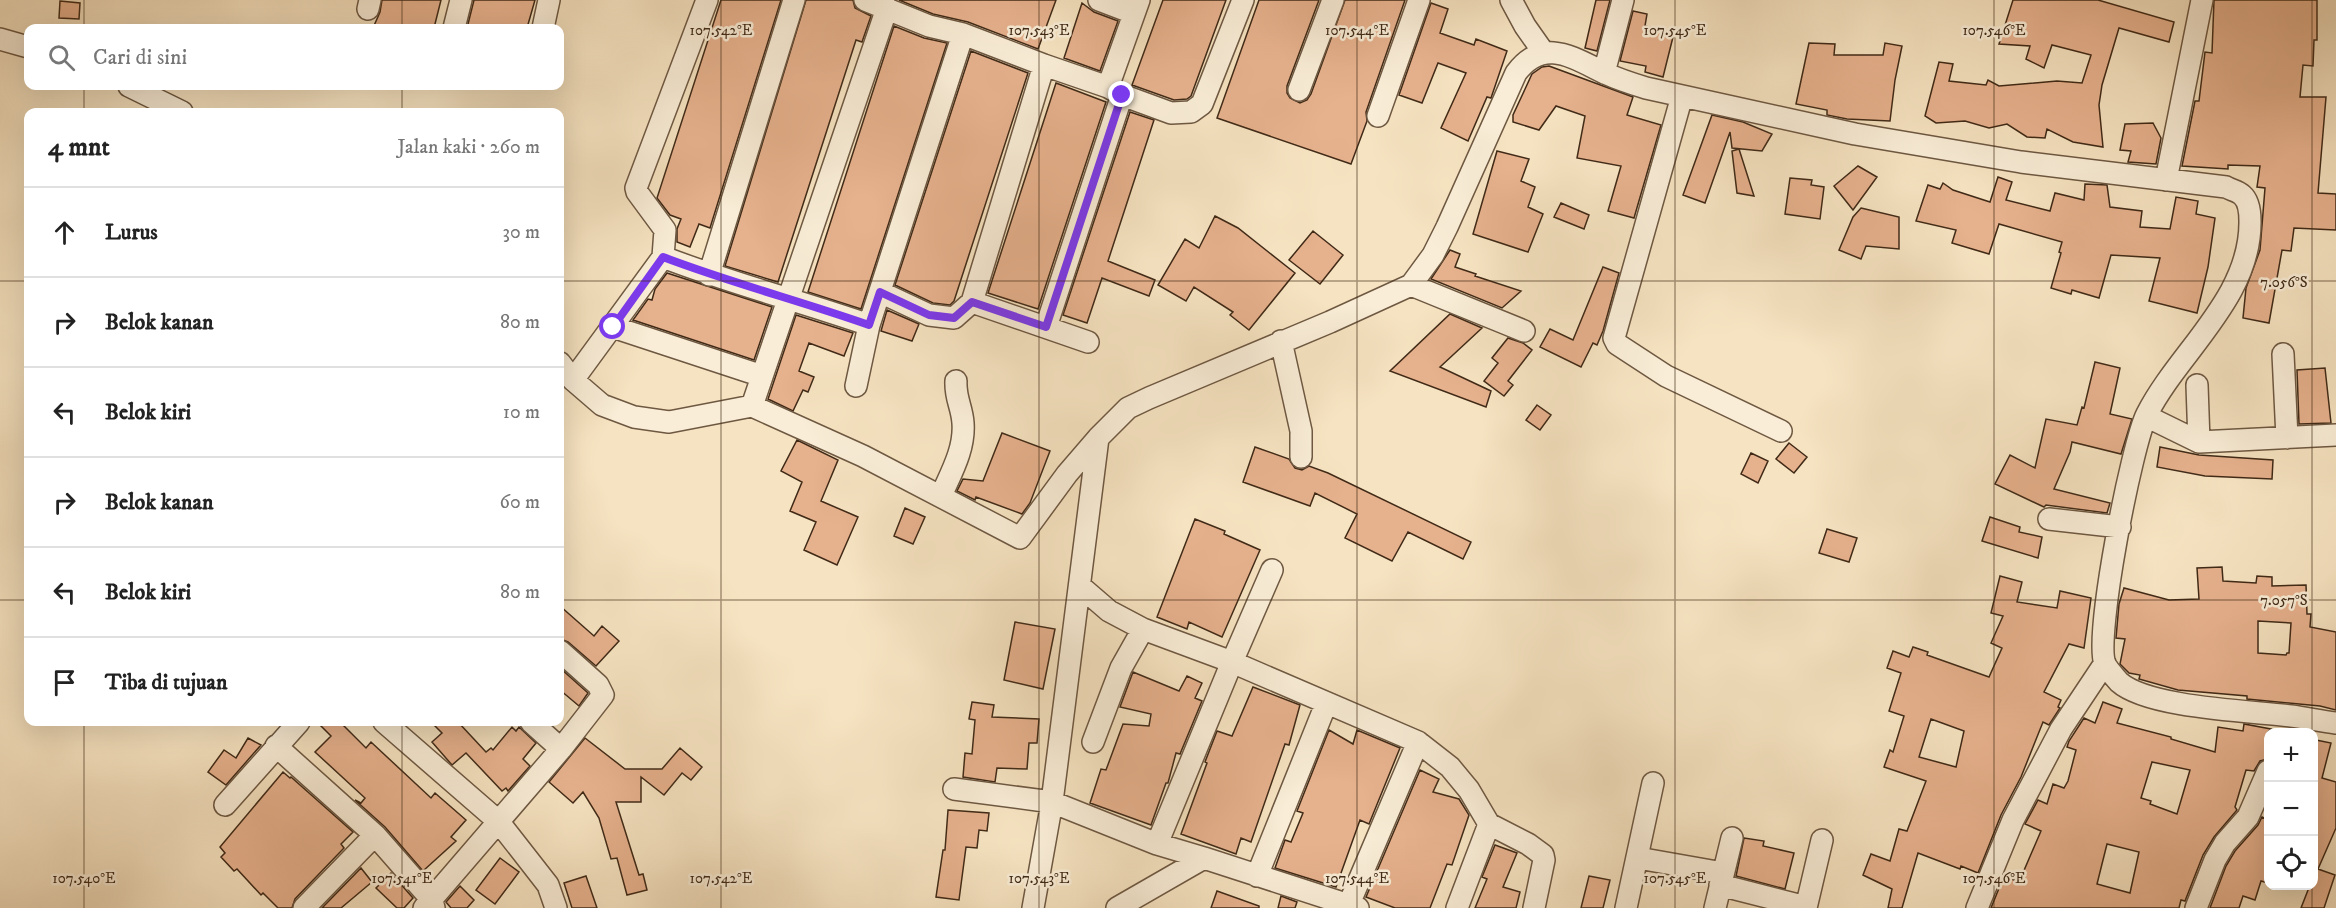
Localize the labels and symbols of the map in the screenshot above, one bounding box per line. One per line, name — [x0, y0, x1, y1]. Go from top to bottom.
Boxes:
text: 107.542°E — [690, 21, 753, 40]
text: 107.543°E — [1008, 21, 1070, 40]
text: 107.544°E — [1325, 21, 1389, 40]
text: 107.545°E — [1644, 21, 1707, 40]
text: 107.546°E — [1962, 21, 2026, 40]
route end — [1108, 81, 1134, 107]
text: 7.056°S — [2260, 273, 2308, 292]
route start — [599, 313, 625, 339]
text: 7.057°S — [2260, 591, 2308, 610]
text: 107.540°E — [52, 869, 116, 888]
text: 107.541°E — [372, 869, 433, 888]
text: 107.542°E — [690, 869, 753, 888]
text: 107.543°E — [1008, 869, 1070, 888]
text: 107.544°E — [1325, 869, 1389, 888]
text: 107.545°E — [1644, 869, 1707, 888]
text: 107.546°E — [1962, 869, 2026, 888]

